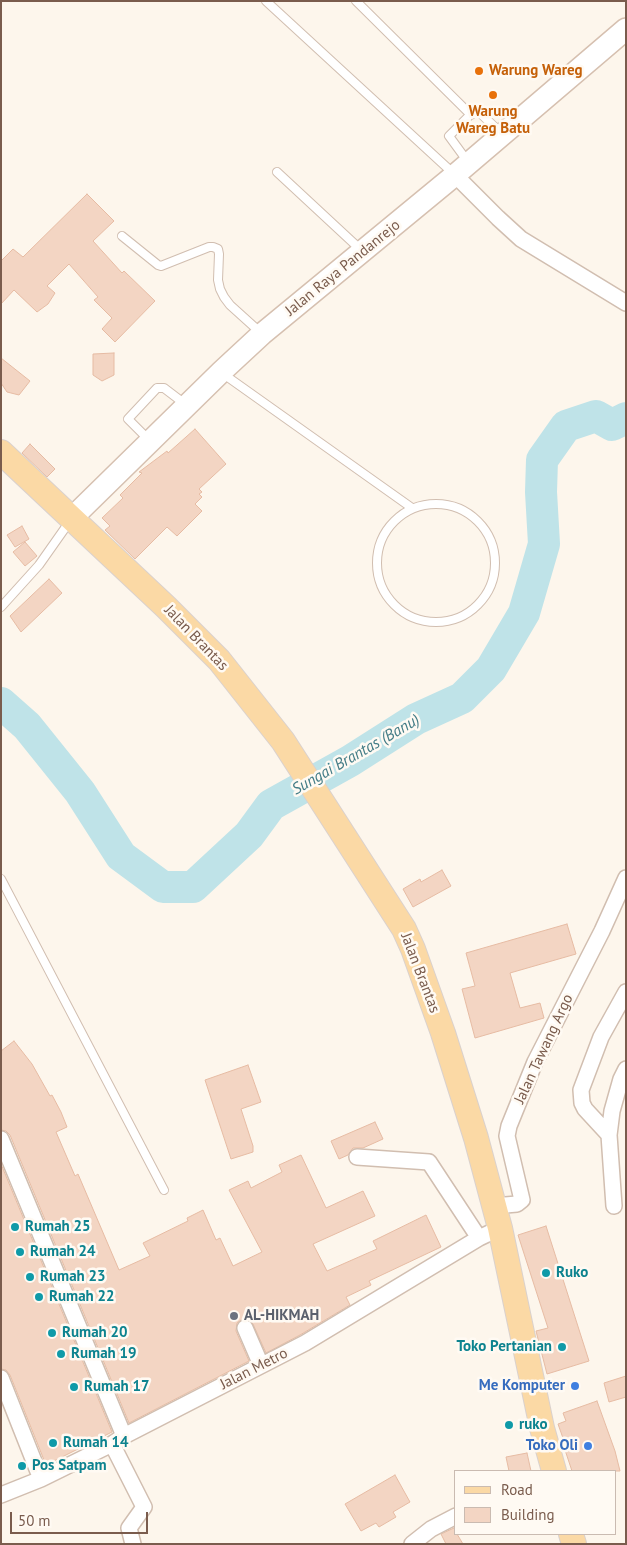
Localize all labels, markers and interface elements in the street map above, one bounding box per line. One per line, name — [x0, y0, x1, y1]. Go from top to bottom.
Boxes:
place label: Warung Wareg — [489, 62, 582, 80]
marker: Warung Wareg — [473, 65, 485, 77]
marker: Warung Wareg Batu — [487, 89, 499, 101]
place label: Warung Wareg Batu — [456, 103, 530, 138]
street label: Jalan Raya Pandanrejo — [282, 216, 404, 320]
street label: Jalan Brantas — [160, 601, 232, 675]
water label: Sungai Brantas (Banu) — [289, 711, 423, 799]
street label: Jalan Brantas — [397, 930, 443, 1016]
street label: Jalan Tawang Argo — [511, 991, 577, 1107]
place label: Rumah 25 — [25, 1218, 91, 1236]
marker: Rumah 25 — [9, 1221, 21, 1233]
place label: Rumah 24 — [30, 1243, 96, 1261]
marker: Rumah 24 — [14, 1246, 26, 1258]
place label: Ruko — [556, 1264, 588, 1282]
marker: Ruko — [540, 1267, 552, 1279]
place label: Rumah 23 — [40, 1268, 106, 1286]
marker: Rumah 23 — [24, 1271, 36, 1283]
place label: Rumah 22 — [49, 1288, 115, 1306]
marker: Rumah 22 — [33, 1291, 45, 1303]
place label: AL-HIKMAH — [244, 1307, 319, 1325]
marker: AL-HIKMAH — [228, 1310, 240, 1322]
place label: Rumah 20 — [62, 1324, 128, 1342]
marker: Rumah 20 — [46, 1327, 58, 1339]
place label: Toko Pertanian — [456, 1338, 552, 1356]
marker: Toko Pertanian — [556, 1341, 568, 1353]
street label: Jalan Metro — [217, 1344, 291, 1394]
place label: Rumah 19 — [71, 1345, 137, 1363]
marker: Rumah 19 — [55, 1348, 67, 1360]
place label: Me Komputer — [479, 1377, 565, 1395]
place label: Rumah 17 — [84, 1378, 150, 1396]
marker: Me Komputer — [569, 1380, 581, 1392]
marker: Rumah 17 — [68, 1381, 80, 1393]
place label: ruko — [519, 1416, 548, 1434]
marker: ruko — [503, 1419, 515, 1431]
place label: Rumah 14 — [63, 1434, 129, 1452]
marker: Rumah 14 — [47, 1437, 59, 1449]
place label: Toko Oli — [526, 1437, 578, 1455]
marker: Toko Oli — [582, 1440, 594, 1452]
place label: Pos Satpam — [32, 1457, 106, 1475]
marker: Pos Satpam — [16, 1460, 28, 1472]
legend — [454, 1470, 617, 1535]
text: Road — [501, 1480, 533, 1499]
scale bar — [12, 1502, 150, 1534]
text: Building — [501, 1505, 555, 1524]
text: 50 m — [18, 1511, 51, 1530]

